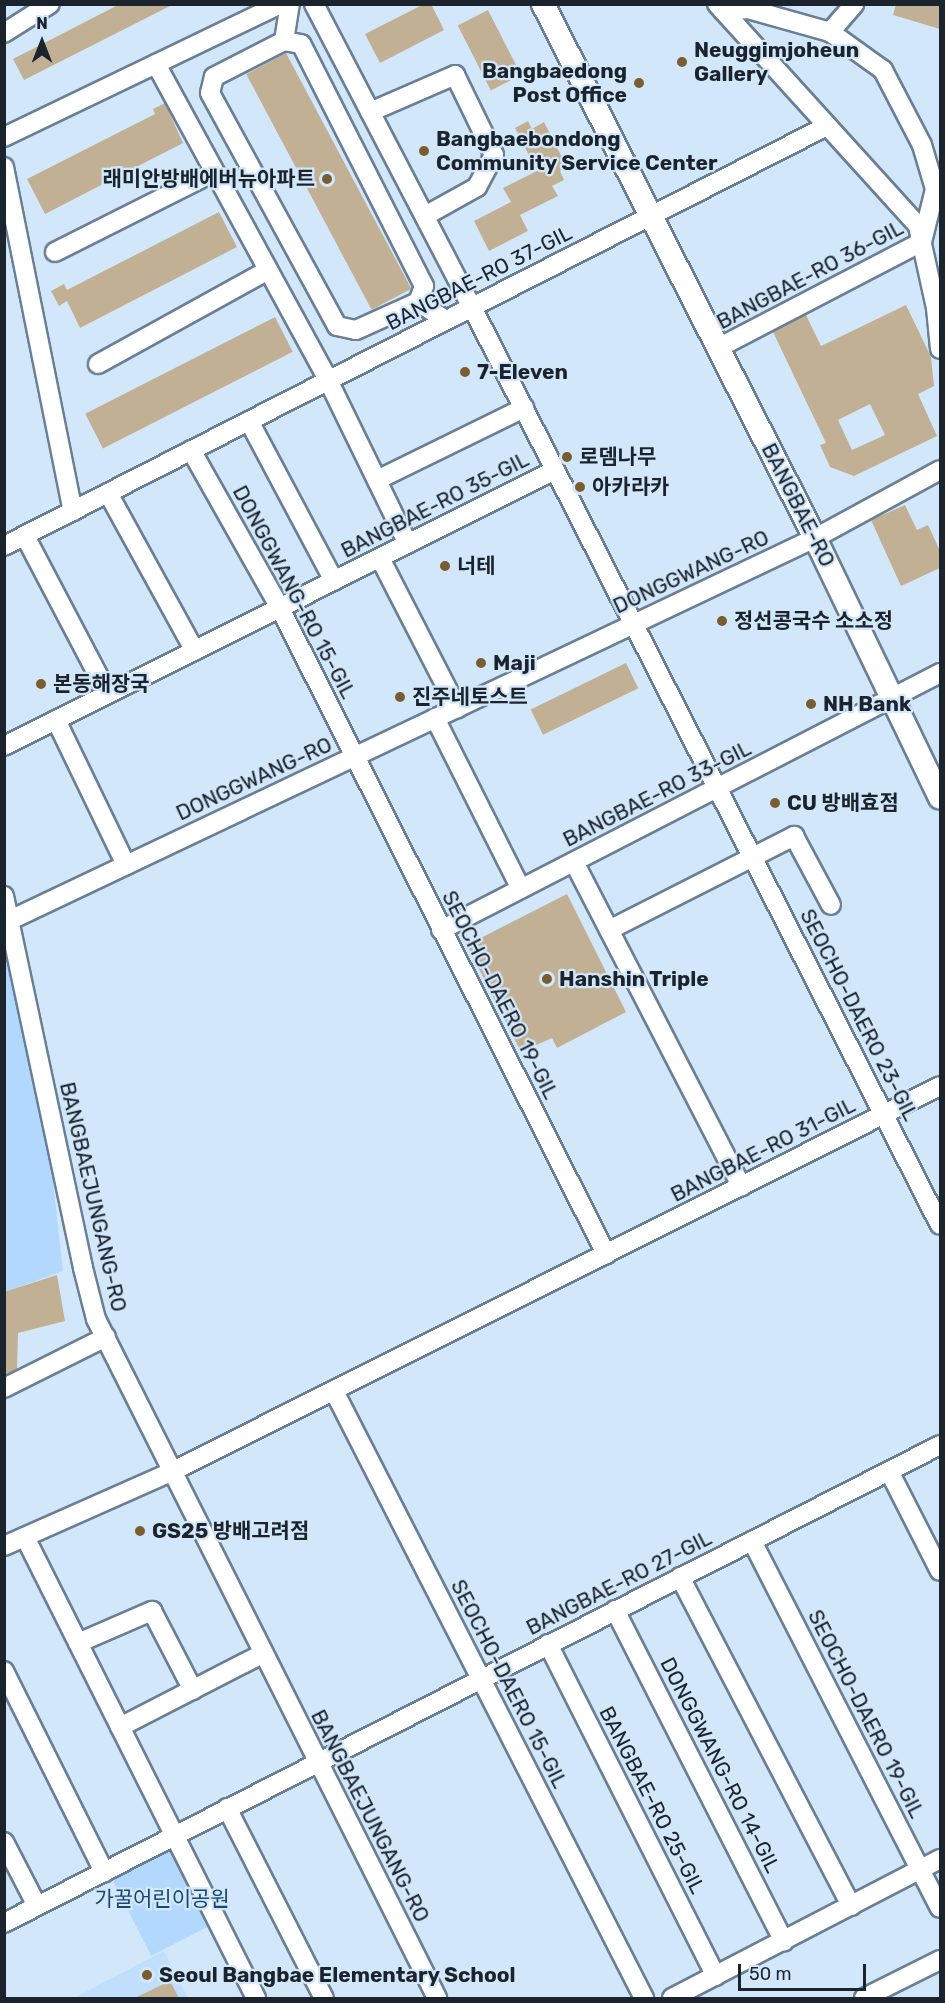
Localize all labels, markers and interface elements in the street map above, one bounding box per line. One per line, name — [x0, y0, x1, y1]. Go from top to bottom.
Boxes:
north arrow — [12, 12, 72, 72]
text: N — [36, 14, 48, 33]
place label: Neuggimjoheun Gallery — [694, 37, 859, 87]
marker: Neuggimjoheun Gallery — [675, 55, 689, 69]
place label: Bangbaedong Post Office — [482, 58, 627, 108]
marker: Bangbaedong Post Office — [632, 76, 646, 90]
place label: Bangbaebondong Community Service Center — [436, 126, 718, 176]
marker: Bangbaebondong Community Service Center — [417, 144, 431, 158]
place label: 래미안방배에버뉴아파트 — [102, 166, 315, 192]
marker: 래미안방배에버뉴아파트 — [320, 172, 334, 186]
street label: BANGBAE-RO 36-GIL — [712, 215, 908, 335]
street label: BANGBAE-RO 37-GIL — [382, 220, 576, 336]
place label: 7-Eleven — [477, 359, 568, 385]
marker: 7-Eleven — [458, 365, 472, 379]
street label: BANGBAE-RO — [756, 439, 840, 571]
place label: 로뎀나무 — [579, 444, 656, 470]
street label: BANGBAE-RO 35-GIL — [337, 447, 533, 563]
marker: 로뎀나무 — [560, 450, 574, 464]
place label: 아카라카 — [592, 474, 669, 500]
marker: 아카라카 — [573, 480, 587, 494]
street label: DONGGWANG-RO 15-GIL — [227, 481, 361, 703]
street label: DONGGWANG-RO — [609, 525, 773, 619]
place label: 너테 — [457, 553, 496, 579]
marker: 너테 — [438, 559, 452, 573]
place label: 정선콩국수 소소정 — [734, 608, 893, 634]
marker: 정선콩국수 소소정 — [715, 614, 729, 628]
place label: Maji — [493, 650, 536, 676]
marker: Maji — [474, 656, 488, 670]
place label: 본동해장국 — [53, 671, 150, 697]
marker: 본동해장국 — [34, 677, 48, 691]
place label: 진주네토스트 — [412, 684, 528, 710]
marker: 진주네토스트 — [393, 690, 407, 704]
place label: NH Bank — [823, 691, 911, 717]
marker: NH Bank — [804, 697, 818, 711]
street label: DONGGWANG-RO — [172, 732, 336, 826]
street label: BANGBAE-RO 33-GIL — [559, 736, 755, 852]
place label: CU 방배효점 — [787, 790, 899, 816]
marker: CU 방배효점 — [768, 796, 782, 810]
street label: SEOCHO-DAERO 19-GIL — [436, 887, 564, 1103]
street label: SEOCHO-DAERO 23-GIL — [795, 905, 923, 1125]
place label: Hanshin Triple — [559, 966, 709, 992]
marker: Hanshin Triple — [540, 972, 554, 986]
street label: BANGBAEJUNGANG-RO — [54, 1080, 132, 1314]
street label: BANGBAE-RO 31-GIL — [667, 1093, 859, 1207]
place label: GS25 방배고려점 — [152, 1518, 309, 1544]
marker: GS25 방배고려점 — [133, 1524, 147, 1538]
street label: BANGBAE-RO 27-GIL — [522, 1525, 716, 1641]
street label: SEOCHO-DAERO 15-GIL — [445, 1576, 573, 1792]
street label: SEOCHO-DAERO 19-GIL — [802, 1606, 930, 1822]
street label: DONGGWANG-RO 14-GIL — [655, 1653, 785, 1877]
street label: BANGBAE-RO 25-GIL — [594, 1702, 710, 1898]
street label: BANGBAEJUNGANG-RO — [305, 1706, 435, 1926]
park label: 가꿀어린이공원 — [94, 1886, 230, 1912]
scale bar — [741, 1952, 868, 1990]
place label: Seoul Bangbae Elementary School — [159, 1962, 516, 1988]
text: 50 m — [749, 1963, 792, 1985]
marker: Seoul Bangbae Elementary School — [140, 1968, 154, 1982]

